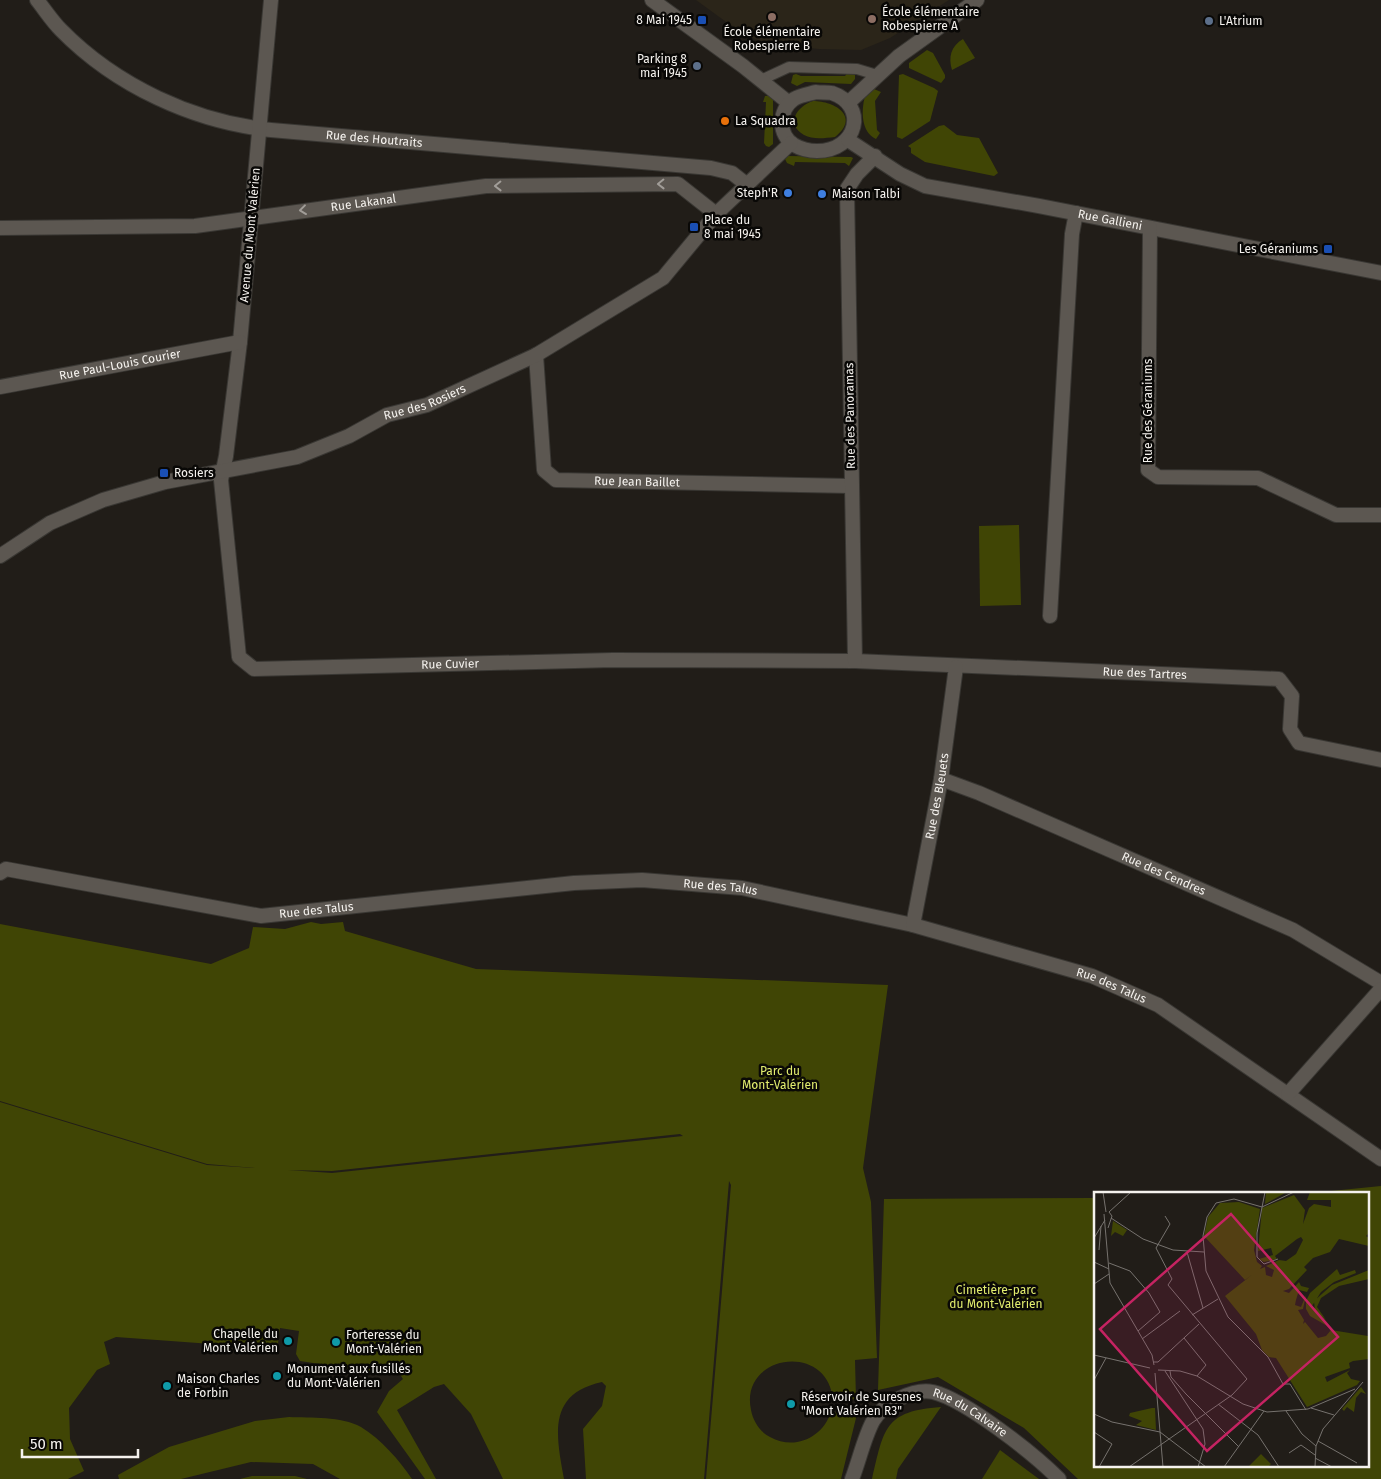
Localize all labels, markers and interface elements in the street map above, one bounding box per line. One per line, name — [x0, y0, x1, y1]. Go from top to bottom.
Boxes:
place label: École élémentaire Robespierre A — [882, 4, 979, 33]
marker: École élémentaire Robespierre B — [766, 11, 778, 23]
place label: 8 Mai 1945 — [636, 13, 692, 27]
marker: École élémentaire Robespierre A — [866, 13, 878, 25]
marker: 8 Mai 1945 — [696, 14, 708, 26]
place label: L'Atrium — [1219, 14, 1263, 28]
marker: L'Atrium — [1203, 15, 1215, 27]
place label: École élémentaire Robespierre B — [723, 24, 821, 53]
place label: Parking 8 mai 1945 — [637, 52, 687, 80]
marker: Parking 8 mai 1945 — [691, 60, 703, 72]
place label: La Squadra — [735, 114, 796, 128]
marker: La Squadra — [719, 115, 731, 127]
street label: Rue des Houtraits — [325, 128, 424, 150]
street label: Avenue du Mont Valérien — [237, 167, 263, 303]
one-way arrow — [657, 179, 664, 189]
one-way arrow — [494, 181, 502, 191]
place label: Steph'R — [737, 186, 778, 200]
marker: Steph'R — [782, 187, 794, 199]
place label: Maison Talbi — [832, 187, 900, 201]
marker: Maison Talbi — [816, 188, 828, 200]
street label: Rue Lakanal — [330, 191, 397, 214]
one-way arrow — [298, 204, 306, 215]
street label: Rue Gallieni — [1077, 207, 1143, 233]
place label: Place du 8 mai 1945 — [704, 213, 761, 241]
marker: Place du 8 mai 1945 — [688, 221, 700, 233]
place label: Les Géraniums — [1239, 242, 1318, 256]
marker: Les Géraniums — [1322, 243, 1334, 255]
street label: Rue Paul-Louis Courier — [58, 346, 182, 383]
street label: Rue des Géraniums — [1141, 358, 1155, 463]
street label: Rue des Panoramas — [842, 362, 858, 469]
street label: Rue des Rosiers — [382, 381, 468, 423]
place label: Rosiers — [174, 466, 214, 480]
marker: Rosiers — [158, 467, 170, 479]
street label: Rue Jean Baillet — [594, 474, 681, 490]
street label: Rue Cuvier — [421, 656, 480, 672]
street label: Rue des Tartres — [1102, 665, 1187, 682]
street label: Rue des Bleuets — [923, 752, 951, 841]
street label: Rue des Cendres — [1120, 849, 1208, 898]
street label: Rue des Talus — [683, 876, 759, 898]
street label: Rue des Talus — [278, 899, 354, 921]
street label: Rue des Talus — [1075, 965, 1149, 1006]
park label: Parc du Mont-Valérien — [742, 1064, 818, 1092]
inset map — [1094, 1192, 1368, 1466]
park label: Cimetière-parc du Mont-Valérien — [949, 1283, 1043, 1311]
place label: Chapelle du Mont Valérien — [203, 1327, 278, 1355]
place label: Forteresse du Mont-Valérien — [346, 1328, 422, 1356]
marker: Chapelle du Mont Valérien — [282, 1335, 294, 1347]
marker: Forteresse du Mont-Valérien — [330, 1336, 342, 1348]
place label: Monument aux fusillés du Mont-Valérien — [287, 1362, 411, 1390]
marker: Monument aux fusillés du Mont-Valérien — [271, 1370, 283, 1382]
place label: Maison Charles de Forbin — [177, 1372, 260, 1400]
marker: Maison Charles de Forbin — [161, 1380, 173, 1392]
street label: Rue du Calvaire — [931, 1385, 1010, 1440]
place label: Réservoir de Suresnes "Mont Valérien R3" — [801, 1390, 922, 1418]
marker: Réservoir de Suresnes "Mont Valérien R3" — [785, 1398, 797, 1410]
scale bar — [22, 1426, 139, 1458]
text: 50 m — [30, 1435, 63, 1453]

